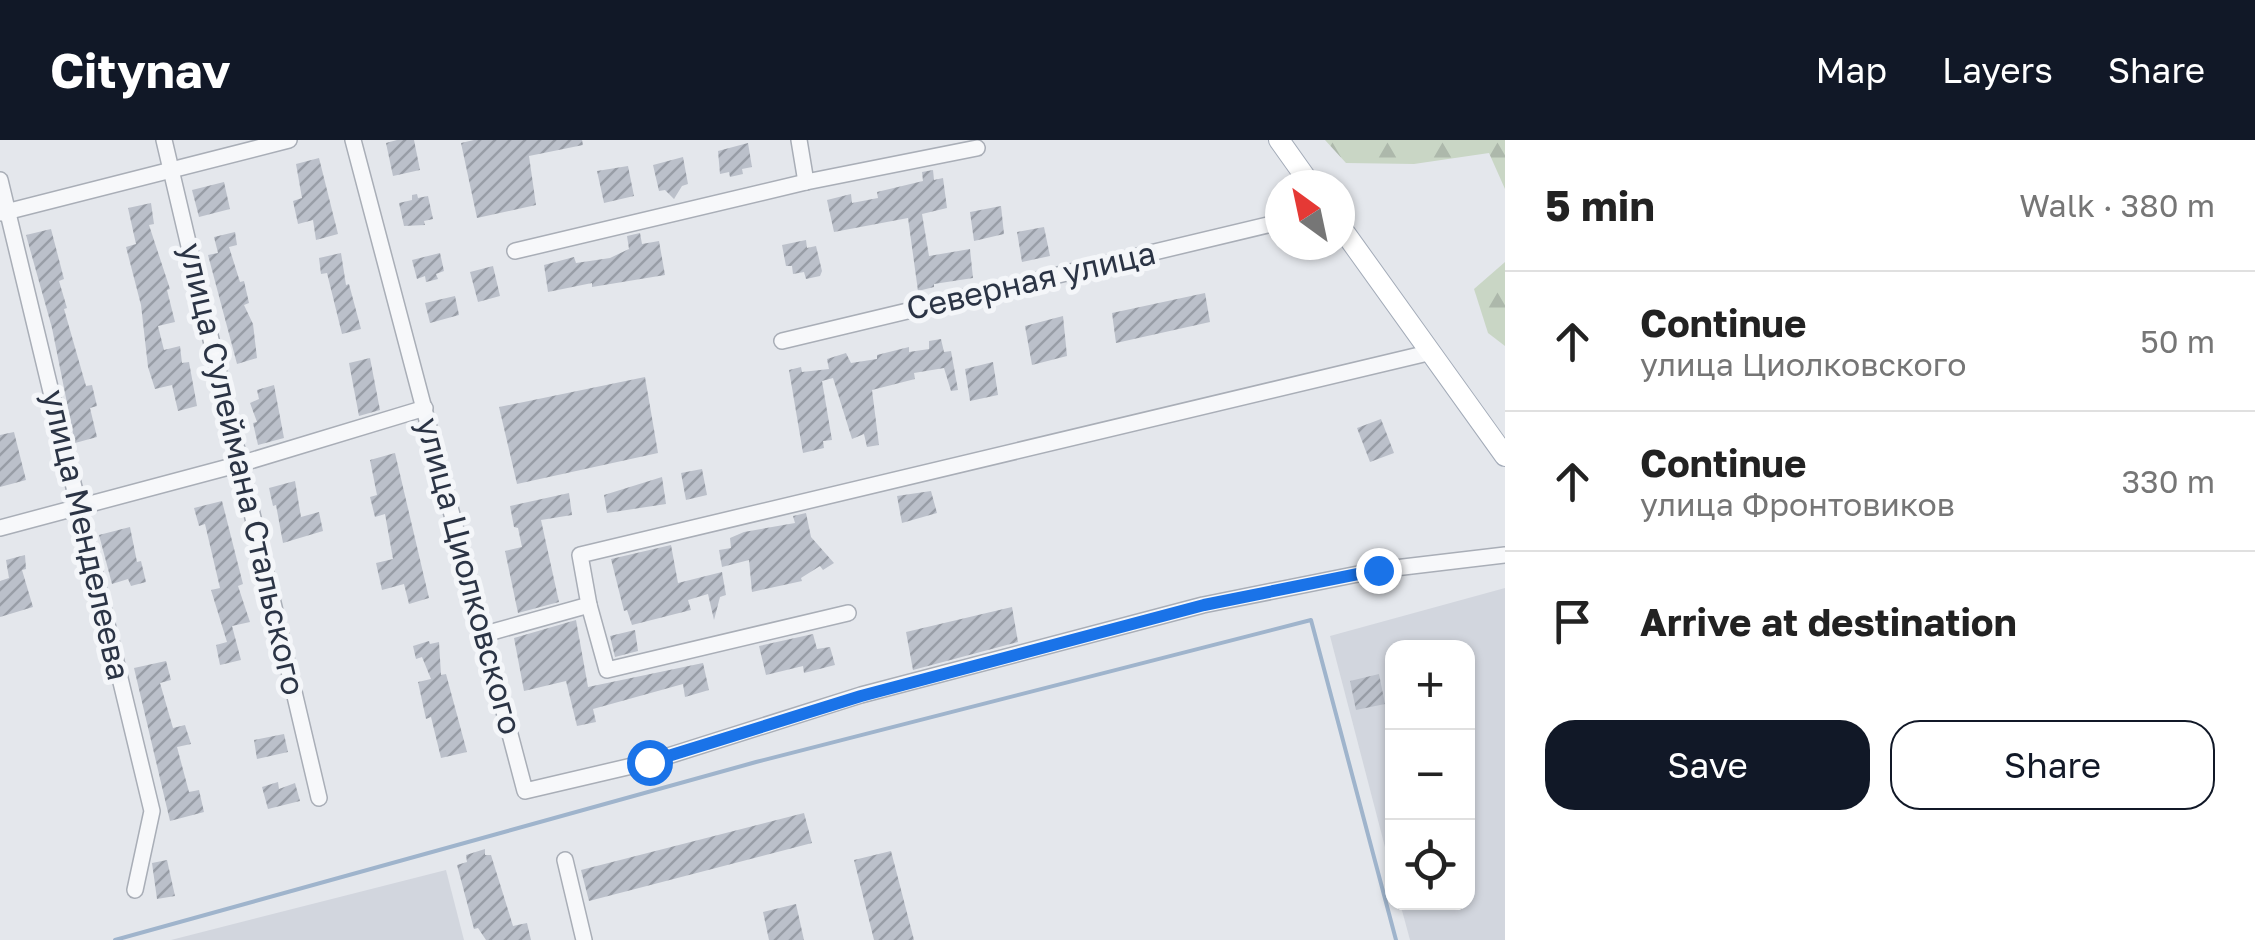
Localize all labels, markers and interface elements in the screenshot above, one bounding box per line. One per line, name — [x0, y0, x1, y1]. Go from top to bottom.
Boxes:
text: Citynav — [50, 41, 231, 99]
text: Map — [1816, 49, 1887, 91]
text: Layers — [1942, 49, 2053, 91]
text: Share — [2108, 49, 2205, 91]
north arrow — [1265, 170, 1355, 260]
text: 5 min — [1545, 180, 1655, 230]
text: Walk · 380 m — [2019, 186, 2215, 224]
street label: Северная улица — [903, 233, 1159, 327]
street label: улица Сулеймана Стальского — [172, 239, 314, 699]
text: Continue — [1640, 300, 1806, 345]
icon: ahead — [1545, 314, 1600, 369]
text: 50 m — [2140, 322, 2215, 360]
text: улица Циолковского — [1640, 345, 1966, 383]
street label: улица Менделеева — [35, 386, 139, 684]
street label: улица Циолковского — [409, 413, 531, 738]
text: Continue — [1640, 440, 1806, 485]
icon: ahead — [1545, 454, 1600, 509]
text: 330 m — [2121, 462, 2215, 500]
text: улица Фронтовиков — [1640, 485, 1955, 523]
route end — [1356, 548, 1402, 594]
icon: arrive — [1545, 594, 1600, 649]
text: Arrive at destination — [1640, 599, 2017, 644]
map controls — [1385, 640, 1475, 910]
button: + — [1385, 640, 1475, 730]
button: Save — [1545, 720, 1870, 810]
button: Share — [1890, 720, 2215, 810]
button: − — [1385, 730, 1475, 820]
route start — [627, 740, 673, 786]
button: locate — [1385, 820, 1475, 910]

